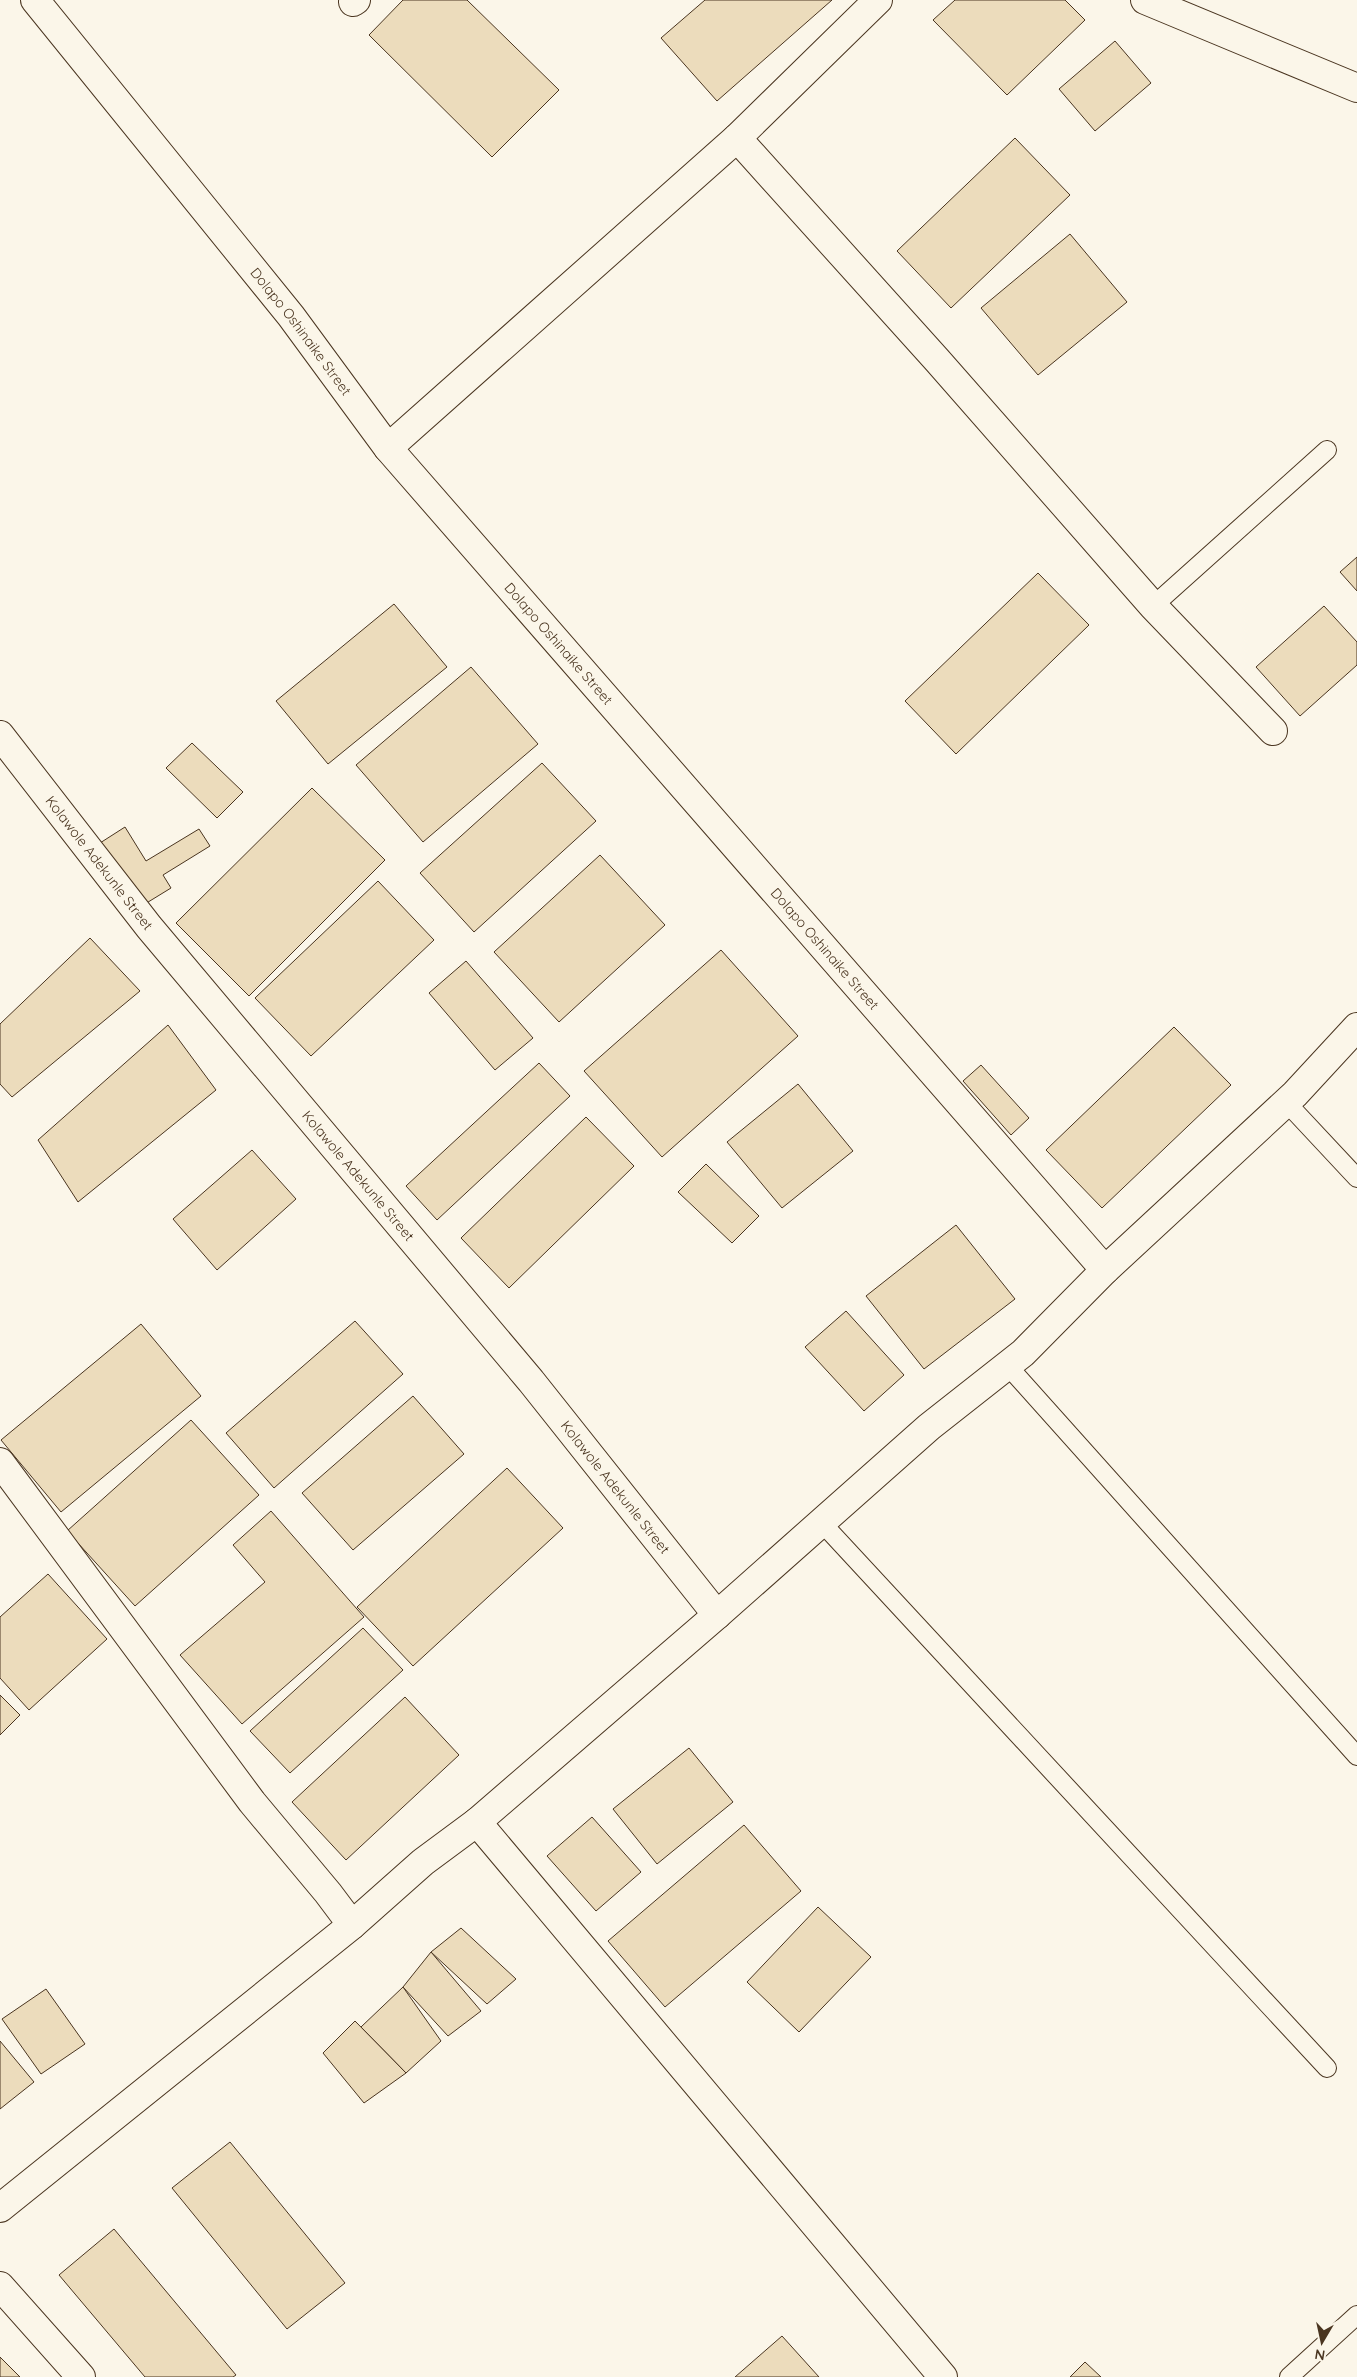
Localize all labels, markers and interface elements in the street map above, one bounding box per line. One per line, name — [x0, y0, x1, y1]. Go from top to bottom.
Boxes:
street label: Dolapo Oshinaike Street — [246, 264, 356, 399]
street label: Dolapo Oshinaike Street — [500, 579, 617, 709]
street label: Kolawole Adekunle Street — [42, 792, 157, 934]
street label: Dolapo Oshinaike Street — [767, 884, 883, 1014]
street label: Kolawole Adekunle Street — [298, 1107, 418, 1245]
street label: Kolawole Adekunle Street — [557, 1417, 674, 1558]
north arrow — [1297, 2317, 1347, 2367]
text: N — [1313, 2345, 1326, 2365]

